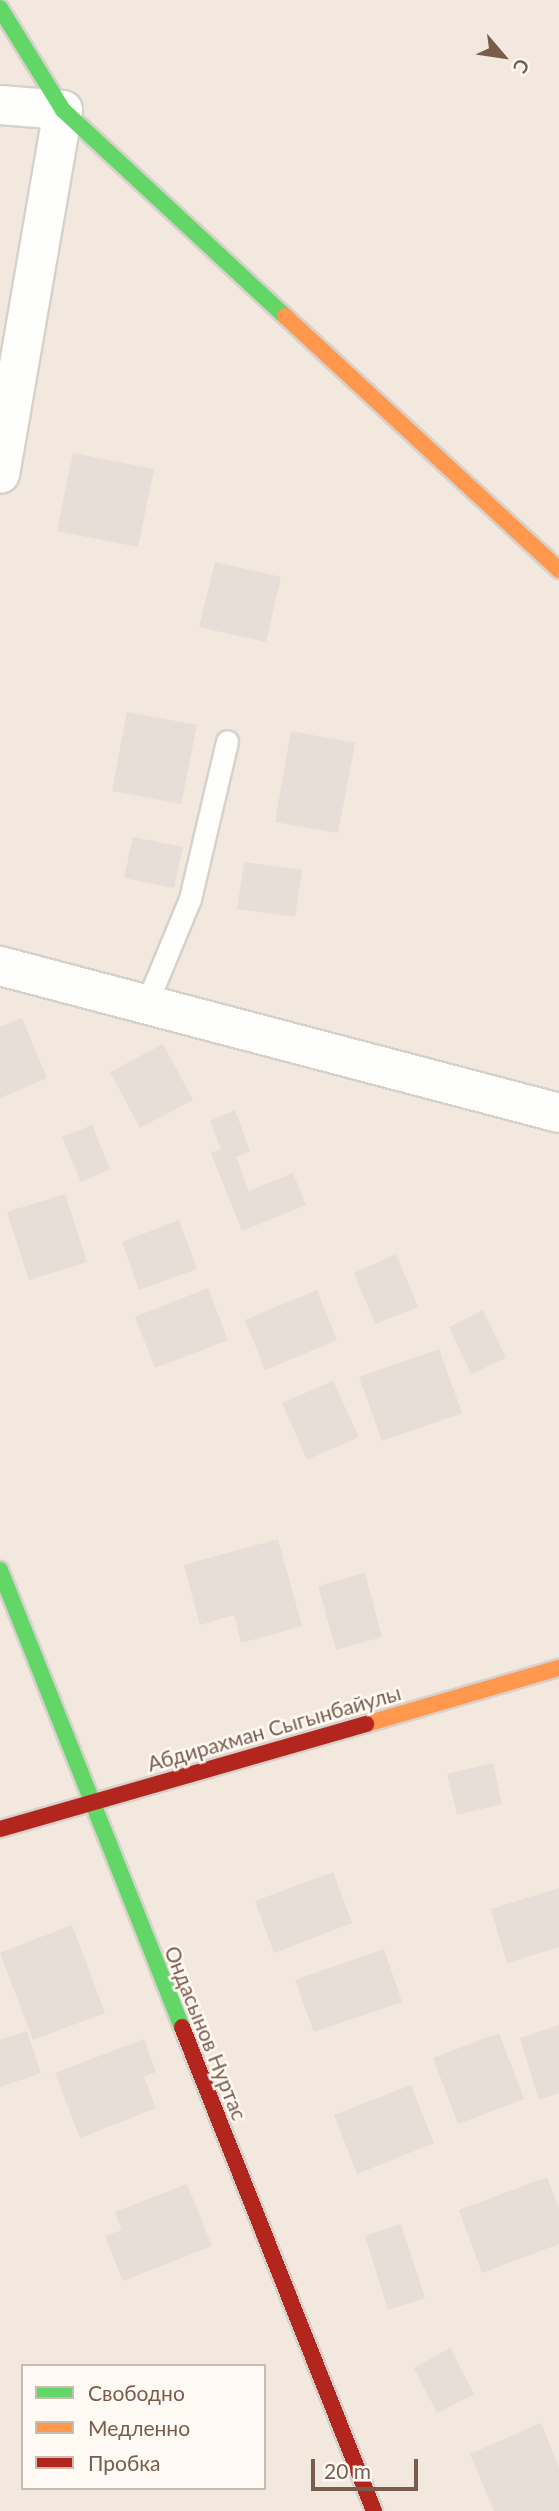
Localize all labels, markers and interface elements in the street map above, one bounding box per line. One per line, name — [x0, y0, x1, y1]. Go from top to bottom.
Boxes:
north arrow — [468, 21, 538, 91]
text: С — [509, 55, 535, 77]
street label: Абдирахман Сыгынбайулы — [144, 1680, 404, 1776]
street label: Ондасынов Нуртас — [160, 1942, 252, 2124]
legend — [21, 2364, 266, 2490]
text: Свободно — [88, 2380, 185, 2405]
text: Медленно — [88, 2415, 190, 2440]
scale bar — [314, 2444, 421, 2488]
text: Пробка — [88, 2450, 161, 2475]
text: 20 m — [324, 2458, 371, 2483]

